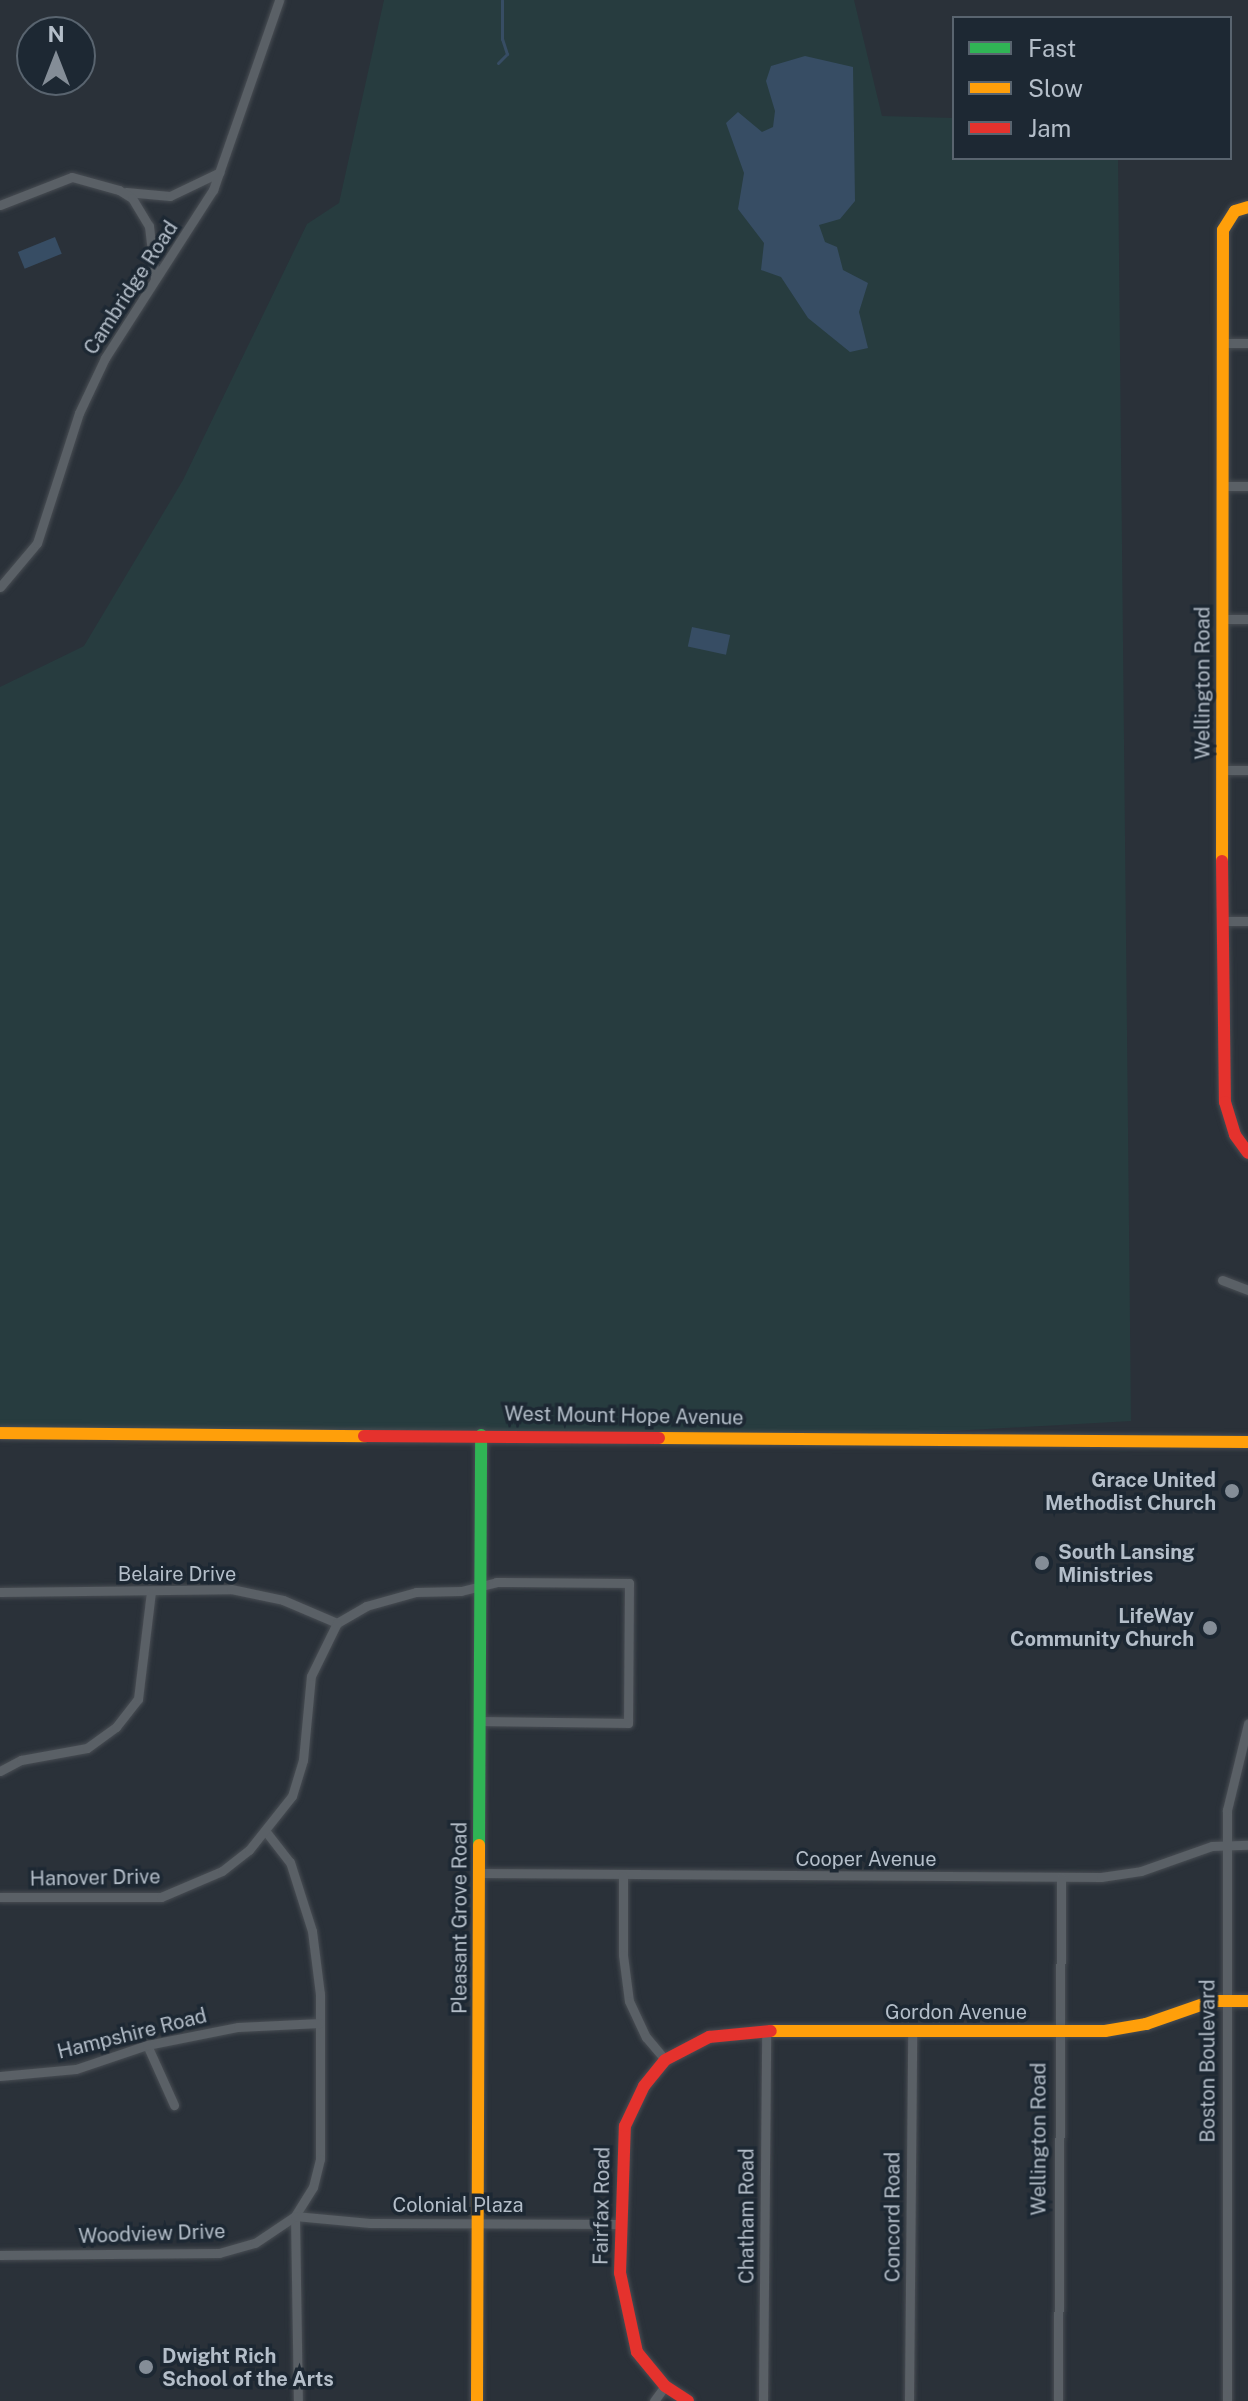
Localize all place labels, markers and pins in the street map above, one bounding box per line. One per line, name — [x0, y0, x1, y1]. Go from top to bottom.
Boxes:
place label: Grace United Methodist Church — [1045, 1468, 1216, 1515]
marker: Grace United Methodist Church — [1223, 1482, 1241, 1500]
place label: South Lansing Ministries — [1058, 1540, 1195, 1587]
marker: South Lansing Ministries — [1033, 1554, 1051, 1572]
place label: LifeWay Community Church — [1010, 1604, 1194, 1651]
marker: LifeWay Community Church — [1201, 1619, 1219, 1637]
place label: Dwight Rich School of the Arts — [162, 2344, 334, 2391]
marker: Dwight Rich School of the Arts — [137, 2358, 155, 2376]

